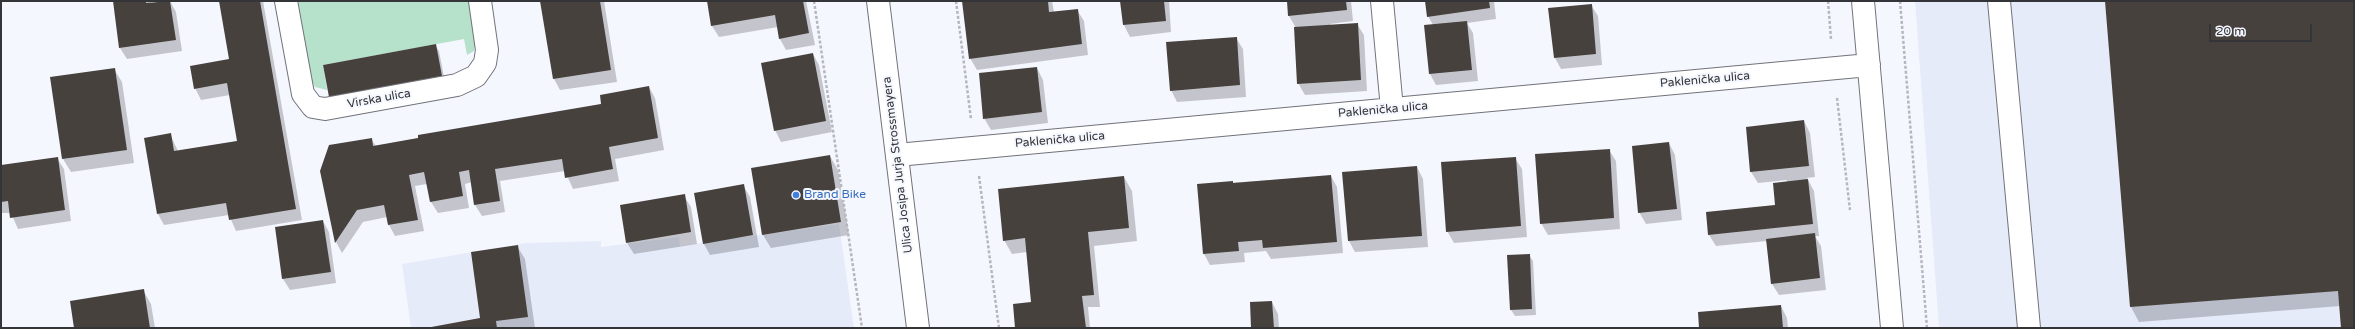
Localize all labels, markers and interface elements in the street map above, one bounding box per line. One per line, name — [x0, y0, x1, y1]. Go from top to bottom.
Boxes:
scale bar — [2211, 16, 2314, 42]
text: 20 m — [2216, 24, 2245, 38]
street label: Paklenička ulica — [1659, 69, 1751, 91]
street label: Ulica Josipa Jurja Strossmayera — [880, 76, 916, 254]
street label: Virska ulica — [346, 86, 412, 112]
street label: Paklenička ulica — [1337, 99, 1429, 121]
street label: Paklenička ulica — [1014, 129, 1106, 151]
place label: Brand Bike — [804, 188, 866, 202]
marker: Brand Bike — [791, 190, 801, 200]

